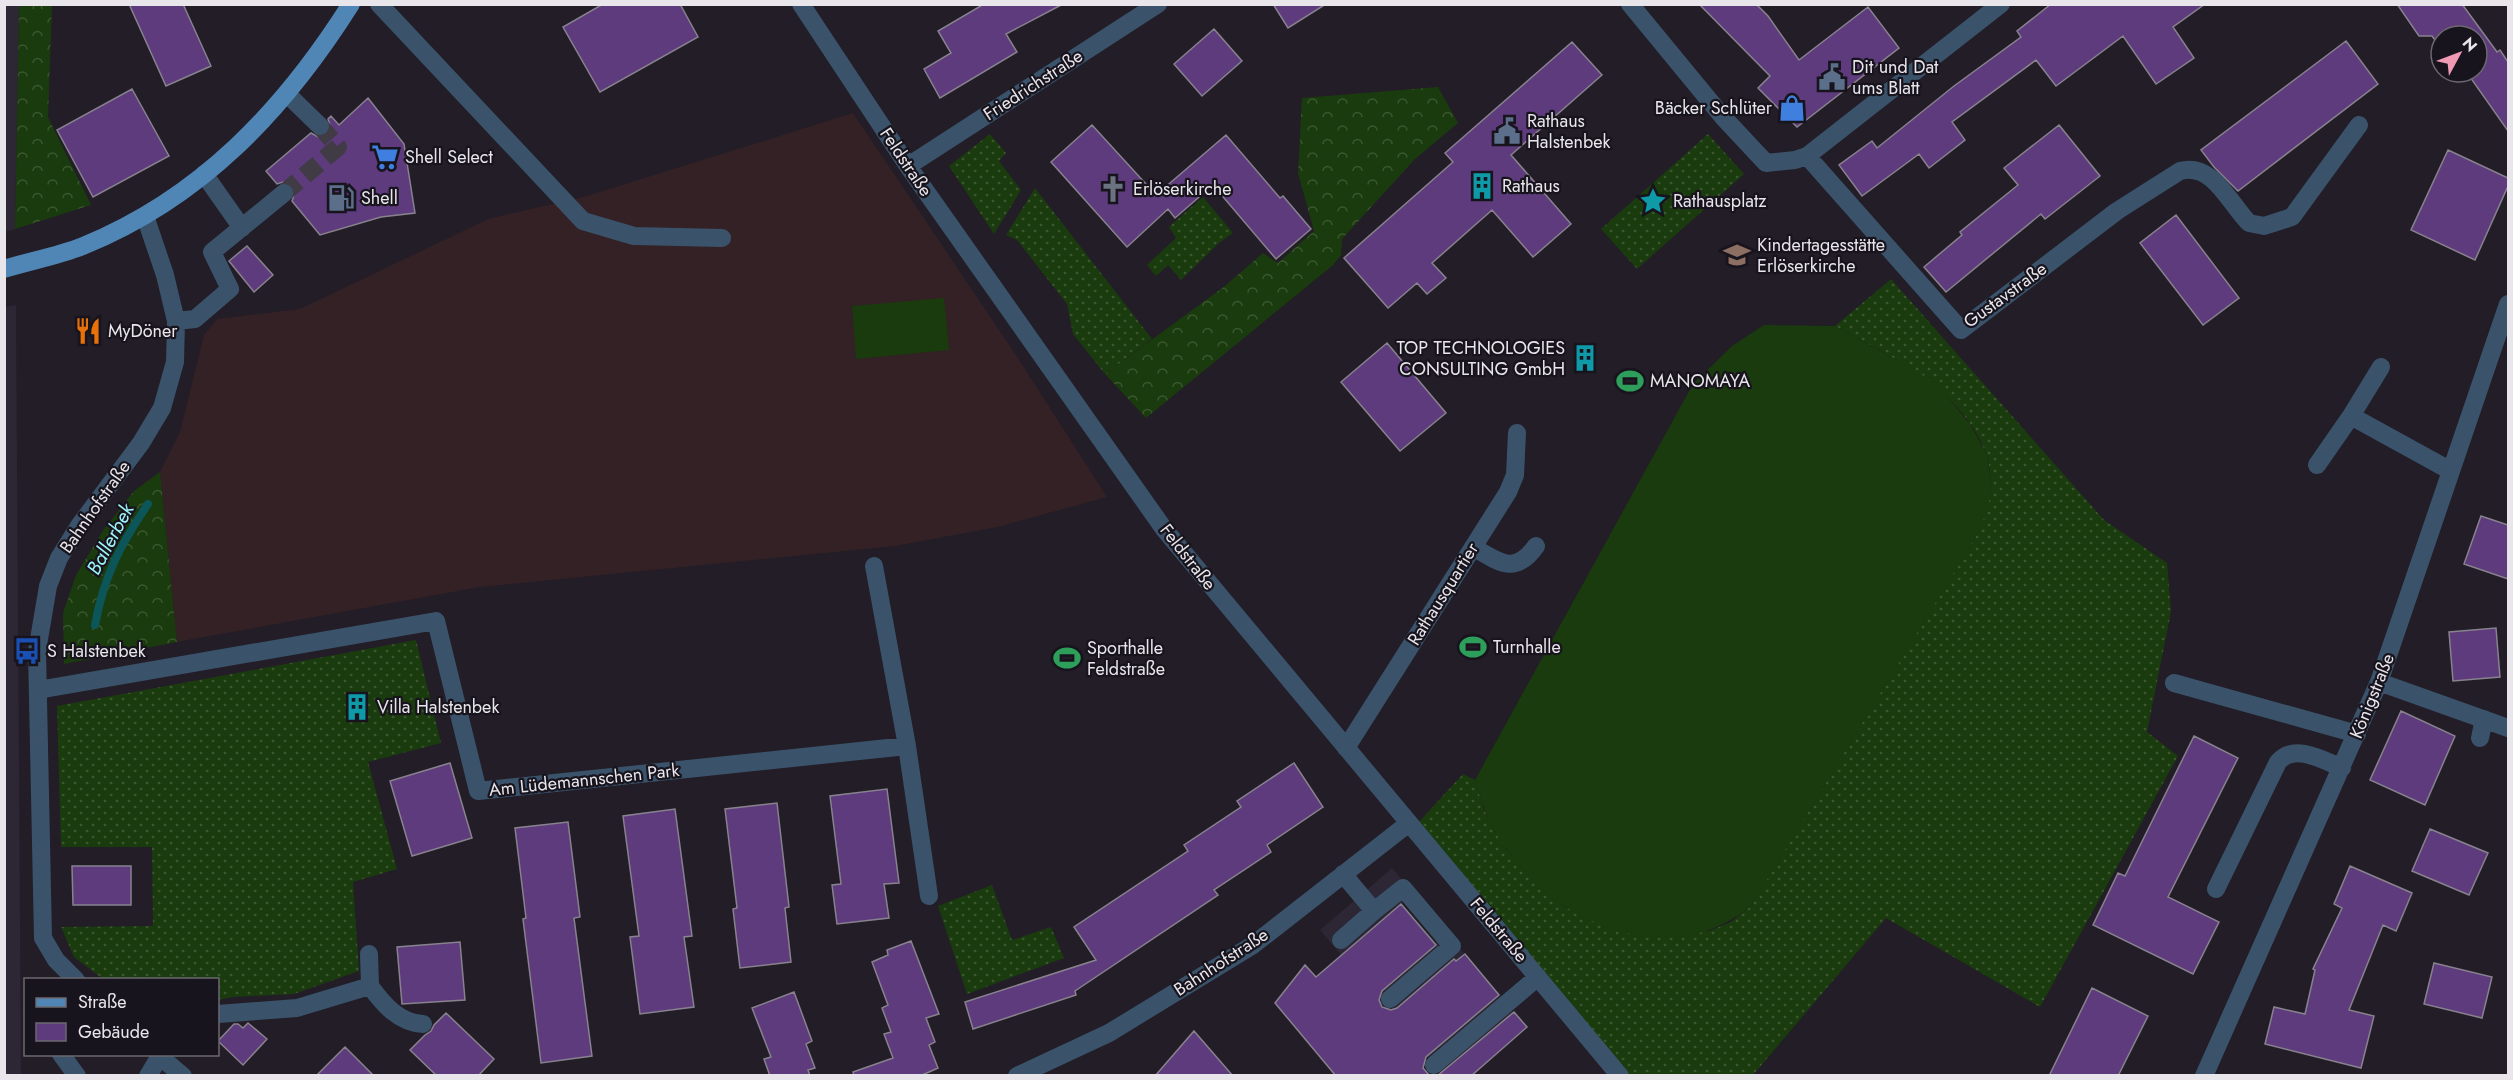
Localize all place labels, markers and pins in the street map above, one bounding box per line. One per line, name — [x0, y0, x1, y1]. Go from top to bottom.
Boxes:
place label: Dit und Dat ums Blatt — [1852, 54, 1939, 101]
public building icon: Dit und Dat ums Blatt — [1817, 62, 1847, 92]
shop icon: Bäcker Schlüter — [1777, 93, 1807, 123]
place label: Bäcker Schlüter — [1655, 95, 1773, 121]
place label: Rathaus Halstenbek — [1527, 108, 1610, 155]
public building icon: Rathaus Halstenbek — [1492, 116, 1522, 146]
supermarket icon: Shell Select — [370, 142, 400, 172]
place label: Shell Select — [405, 144, 493, 170]
building icon: Rathaus — [1467, 171, 1497, 201]
place label: Rathaus — [1502, 173, 1560, 199]
church icon: Erlöserkirche — [1098, 174, 1128, 204]
place label: Erlöserkirche — [1133, 176, 1232, 202]
fuel station icon: Shell — [326, 183, 356, 213]
place label: Shell — [361, 185, 398, 211]
place icon: Rathausplatz — [1638, 186, 1668, 216]
place label: Rathausplatz — [1673, 188, 1767, 214]
place label: Kindertagesstätte Erlöserkirche — [1757, 232, 1885, 279]
school or university icon: Kindertagesstätte Erlöserkirche — [1722, 240, 1752, 270]
restaurant icon: MyDöner — [73, 316, 103, 346]
place label: MyDöner — [108, 318, 178, 344]
place label: TOP TECHNOLOGIES CONSULTING GmbH — [1397, 335, 1565, 382]
building icon: TOP TECHNOLOGIES CONSULTING GmbH — [1570, 343, 1600, 373]
sports icon: MANOMAYA — [1615, 366, 1645, 396]
place label: MANOMAYA — [1650, 368, 1750, 394]
sports icon: Turnhalle — [1458, 632, 1488, 662]
place label: Turnhalle — [1493, 634, 1561, 660]
place label: Sporthalle Feldstraße — [1087, 635, 1165, 682]
bus stop icon: S Halstenbek — [12, 636, 42, 666]
place label: S Halstenbek — [47, 638, 146, 664]
sports icon: Sporthalle Feldstraße — [1052, 643, 1082, 673]
building icon: Villa Halstenbek — [342, 692, 372, 722]
place label: Villa Halstenbek — [377, 694, 499, 720]

